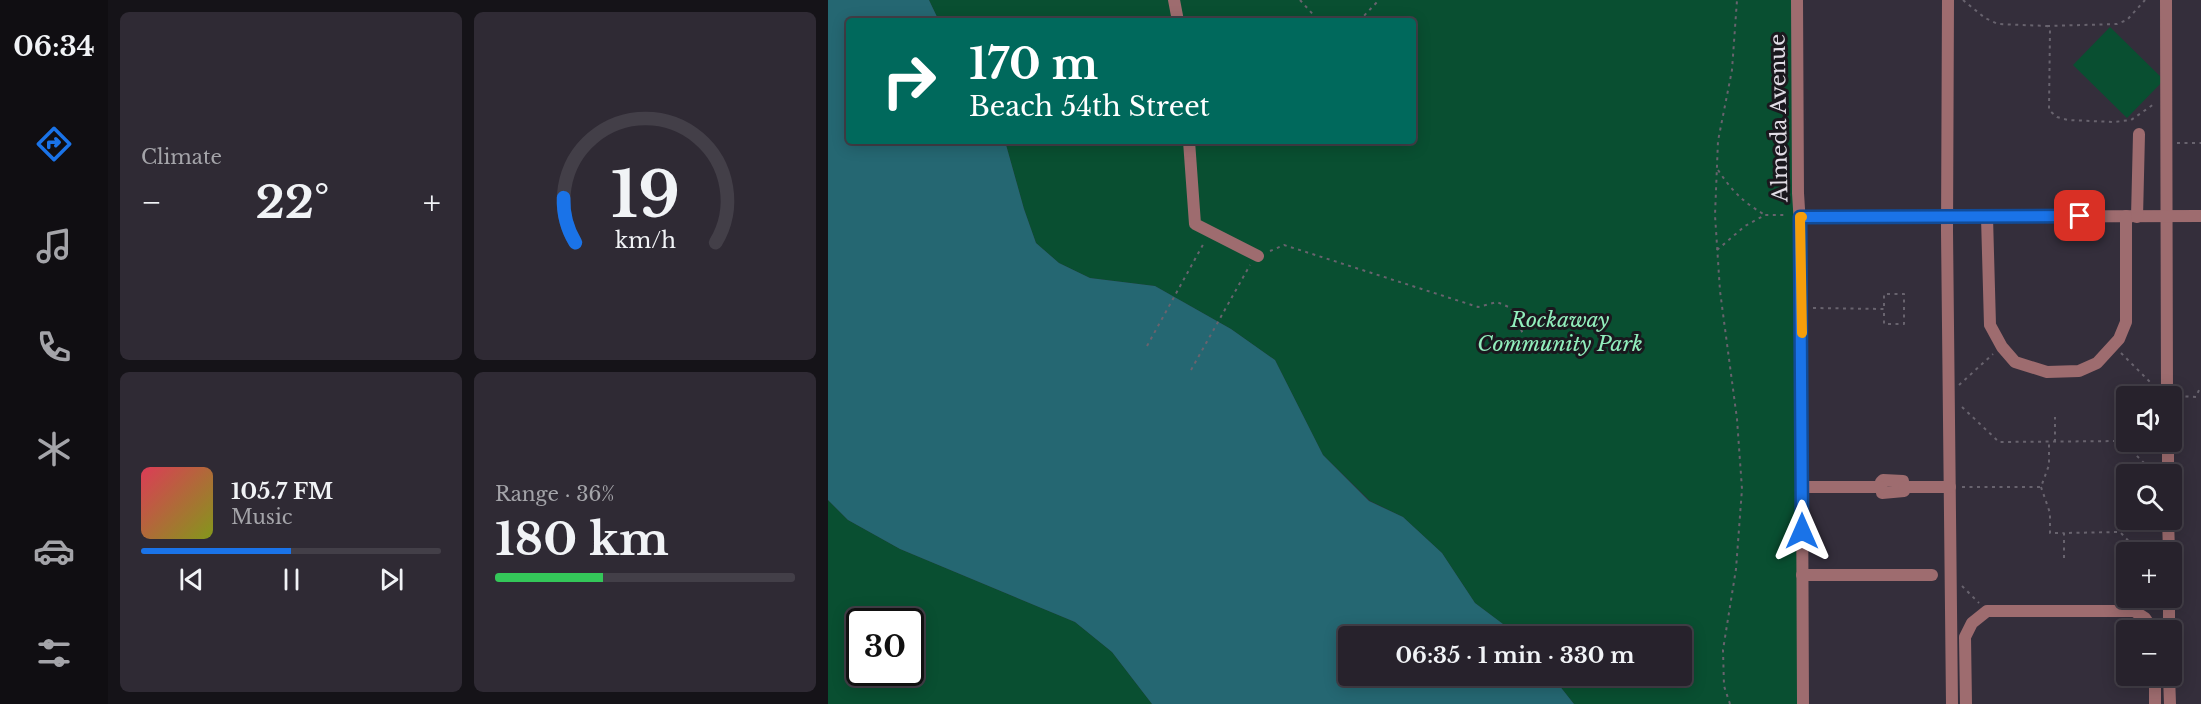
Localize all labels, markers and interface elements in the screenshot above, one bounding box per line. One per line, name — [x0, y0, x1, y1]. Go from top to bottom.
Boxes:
text: 06:34 — [13, 30, 95, 63]
street label: Almeda Avenue — [1765, 34, 1793, 203]
text: 170 m — [969, 38, 1098, 90]
icon: right — [870, 42, 948, 120]
text: Beach 54th Street — [969, 90, 1210, 123]
icon: directions — [33, 123, 75, 165]
text: Climate — [141, 145, 222, 169]
text: 19 — [610, 156, 680, 234]
text: 22° — [256, 174, 329, 230]
text: − — [141, 182, 162, 223]
text: + — [423, 182, 441, 223]
pin — [2054, 190, 2105, 241]
icon: arrive — [2063, 199, 2096, 232]
icon: music — [33, 225, 75, 267]
text: km/h — [615, 227, 676, 254]
park label: Rockaway Community Park — [1477, 307, 1643, 357]
icon: phone — [33, 326, 75, 368]
map controls — [2116, 386, 2182, 686]
button: sound — [2116, 386, 2182, 452]
icon: climate — [33, 428, 75, 470]
button: search — [2116, 464, 2182, 530]
text: 105.7 FM — [231, 478, 333, 505]
text: Range · 36% — [495, 482, 615, 506]
position arrow — [1770, 499, 1834, 563]
text: Music — [231, 505, 292, 529]
text: 180 km — [495, 511, 669, 567]
icon: car — [33, 530, 75, 572]
button: + — [2116, 542, 2182, 608]
icon: previous — [175, 563, 208, 596]
icon: pause — [275, 563, 308, 596]
icon: next — [375, 563, 408, 596]
speed limit sign: 30 — [846, 608, 924, 686]
button: − — [2116, 620, 2182, 686]
icon: filters — [33, 632, 75, 674]
text: 06:35 · 1 min · 330 m — [1395, 642, 1635, 669]

